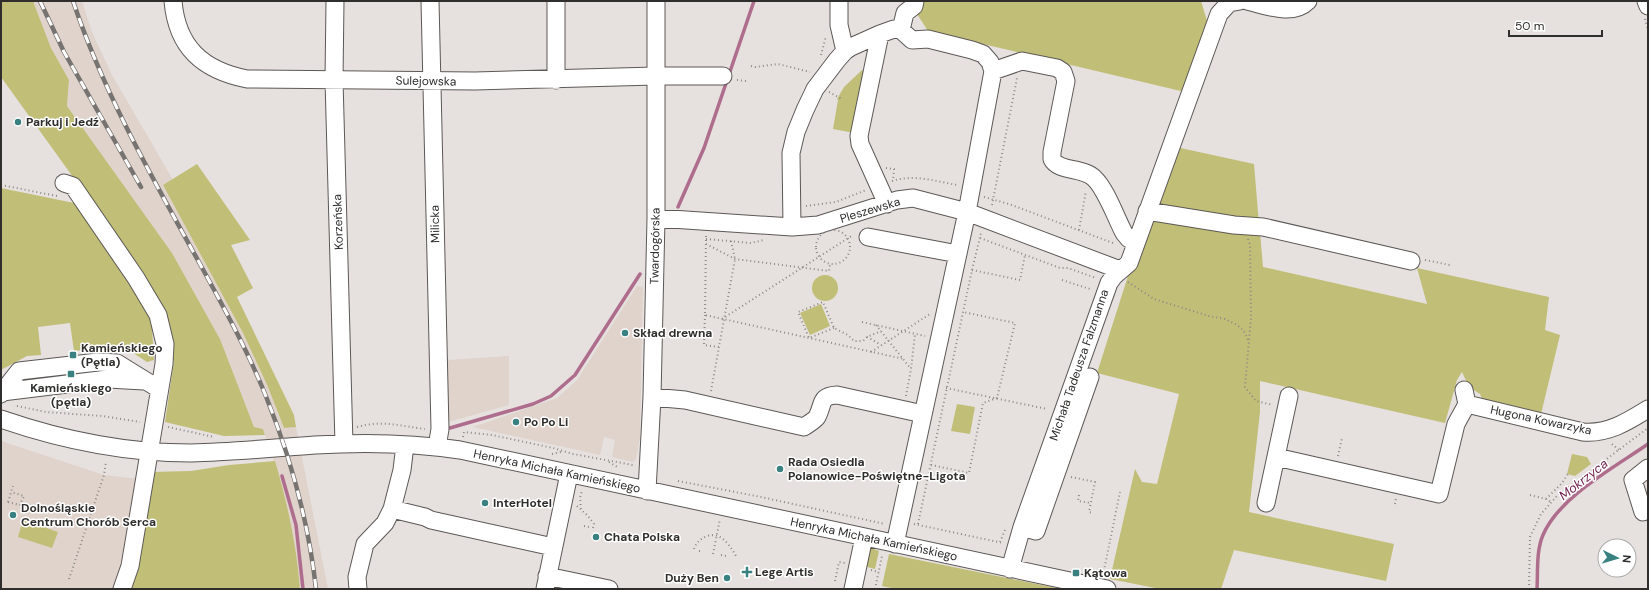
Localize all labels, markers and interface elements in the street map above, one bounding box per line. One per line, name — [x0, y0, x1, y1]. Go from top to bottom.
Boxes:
scale bar — [1509, 12, 1602, 38]
text: 50 m — [1515, 18, 1544, 34]
street label: Sulejowska — [395, 72, 457, 90]
place label: Parkuj i Jedź — [26, 114, 99, 130]
marker: Parkuj i Jedź — [13, 117, 23, 127]
street label: Pleszewska — [838, 193, 902, 227]
street label: Korzeńska — [329, 194, 347, 250]
street label: Milicka — [427, 205, 443, 243]
street label: Twardogórska — [646, 207, 664, 285]
street label: Michała Tadeusza Falzmanna — [1046, 287, 1112, 443]
place label: Skład drewna — [633, 325, 712, 341]
marker: Skład drewna — [620, 328, 630, 338]
place label: Kamieńskiego (Pętla) — [81, 340, 163, 370]
marker: Kamieńskiego (Pętla) — [68, 350, 78, 360]
marker: Kamieńskiego (pętla) — [66, 369, 76, 379]
place label: Kamieńskiego (pętla) — [30, 380, 112, 410]
street label: Hugona Kowarzyka — [1489, 401, 1593, 439]
place label: Po Po Li — [524, 414, 568, 430]
marker: Po Po Li — [511, 417, 521, 427]
street label: Henryka Michała Kamieńskiego — [472, 445, 642, 497]
place label: Rada Osiedla Polanowice-Poświętne-Ligota — [788, 454, 966, 484]
water label: Mokrzyca — [1555, 455, 1611, 504]
marker: Rada Osiedla Polanowice-Poświętne-Ligota — [775, 464, 785, 474]
place label: InterHotel — [493, 495, 552, 511]
marker: InterHotel — [480, 498, 490, 508]
place label: Dolnośląskie Centrum Chorób Serca — [21, 500, 156, 530]
marker: Dolnośląskie Centrum Chorób Serca — [8, 510, 18, 520]
street label: Henryka Michała Kamieńskiego — [789, 513, 959, 565]
place label: Chata Polska — [604, 529, 680, 545]
marker: Chata Polska — [591, 532, 601, 542]
north arrow — [1597, 538, 1637, 578]
text: N — [1620, 554, 1634, 563]
place label: Lege Artis — [755, 564, 814, 580]
place label: Kątowa — [1084, 565, 1127, 581]
marker: Lege Artis — [742, 567, 752, 577]
marker: Kątowa — [1071, 568, 1081, 578]
place label: Duży Ben — [665, 570, 719, 586]
marker: Duży Ben — [722, 573, 732, 583]

